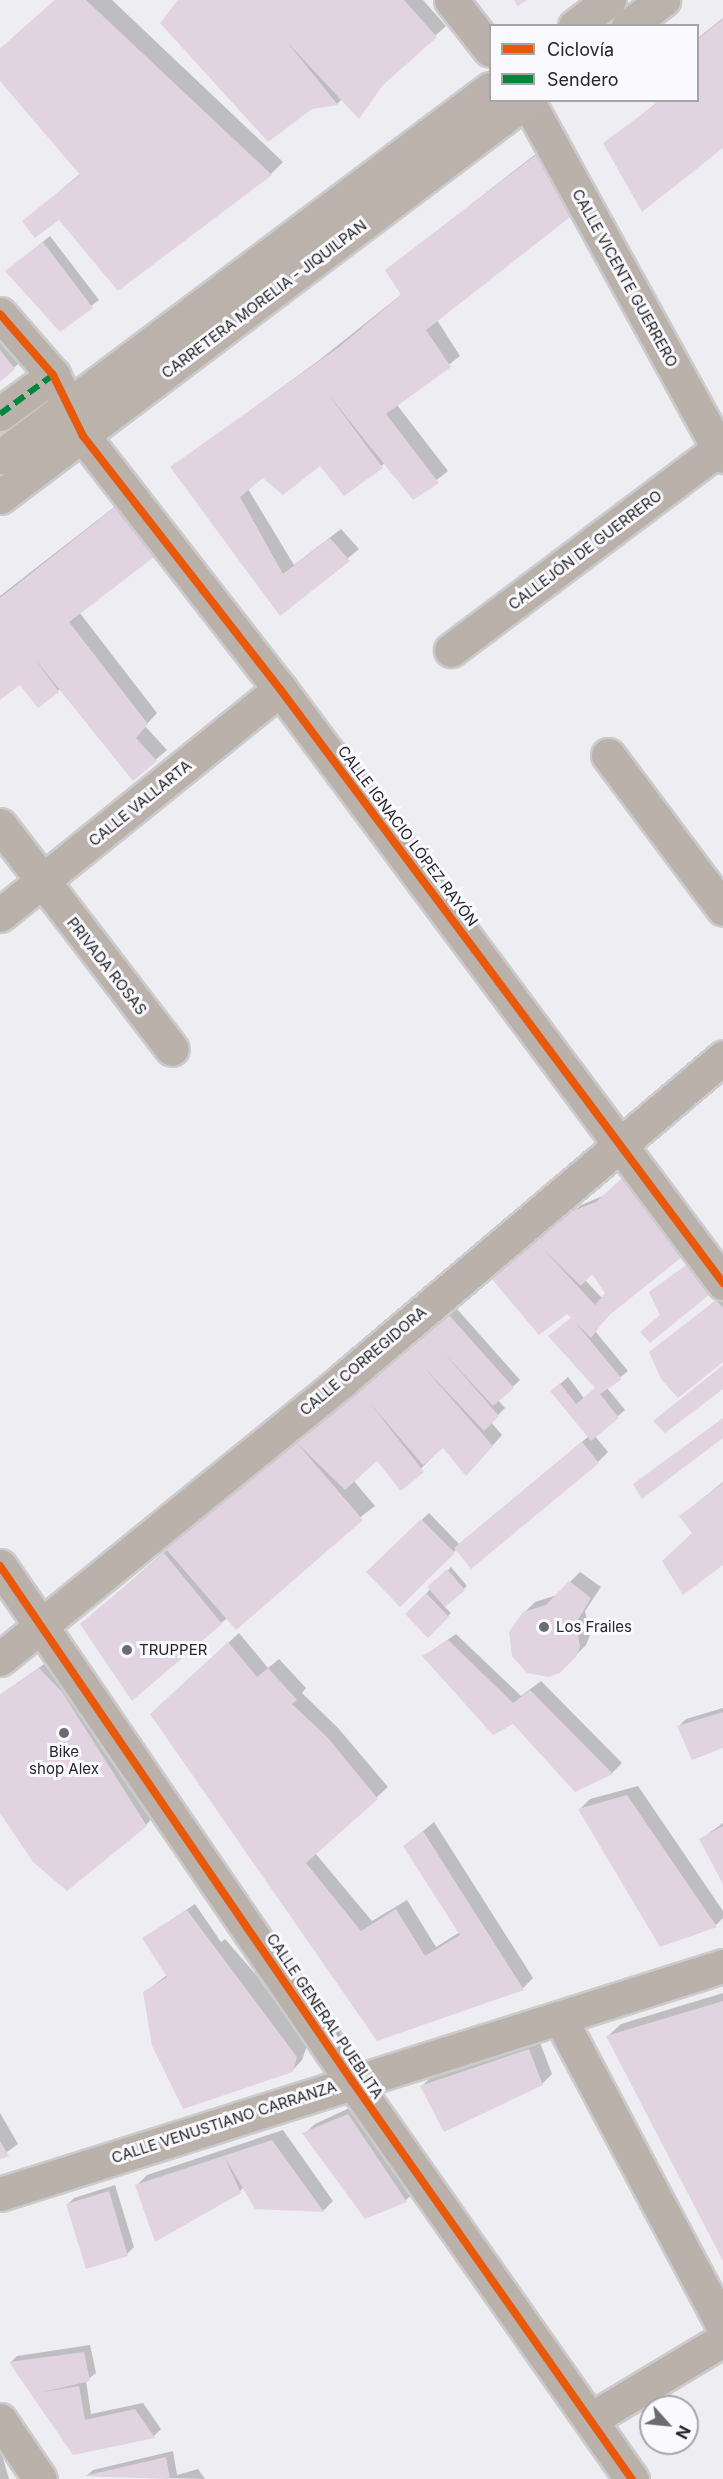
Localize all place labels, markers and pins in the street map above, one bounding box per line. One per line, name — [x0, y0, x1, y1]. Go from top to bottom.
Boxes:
place label: Los Frailes — [556, 1618, 632, 1636]
marker: Los Frailes — [537, 1620, 551, 1634]
place label: TRUPPER — [139, 1641, 207, 1659]
marker: TRUPPER — [120, 1643, 134, 1657]
marker: Bike shop Alex — [57, 1726, 71, 1740]
place label: Bike shop Alex — [29, 1742, 99, 1777]

